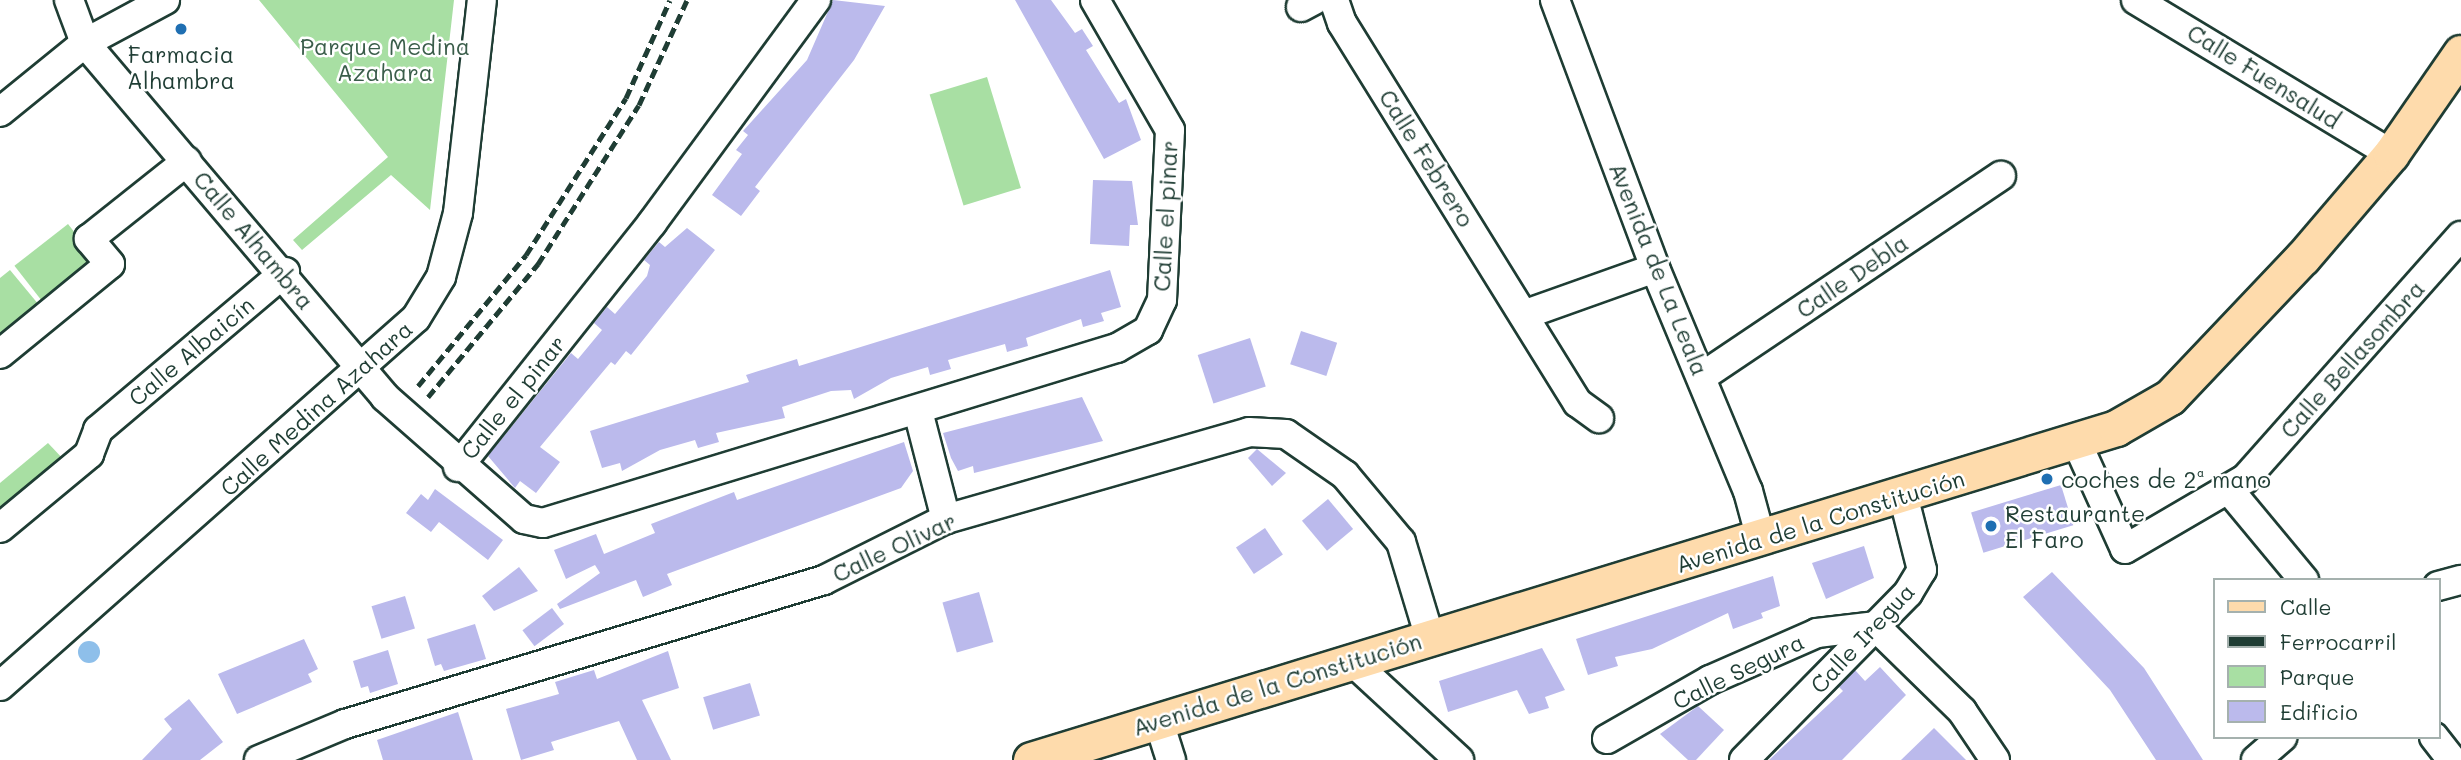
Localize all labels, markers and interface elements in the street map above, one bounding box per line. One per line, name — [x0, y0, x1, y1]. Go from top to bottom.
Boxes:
street label: Calle Fuensalud — [2183, 18, 2345, 134]
marker: Farmacia Alhambra — [173, 21, 189, 37]
park label: Parque Medina Azahara — [300, 32, 470, 86]
place label: Farmacia Alhambra — [127, 40, 235, 94]
street label: Calle Febrero — [1374, 84, 1480, 232]
street label: Calle el pinar — [1147, 140, 1183, 292]
street label: Avenida de La Leala — [1604, 159, 1714, 379]
street label: Calle Alhambra — [188, 165, 320, 315]
street label: Calle Debla — [1791, 229, 1913, 323]
street label: Calle Bellasombra — [2274, 275, 2430, 443]
street label: Calle Albaicín — [123, 291, 259, 411]
street label: Calle Medina Azahara — [214, 315, 418, 501]
street label: Calle el pinar — [455, 330, 571, 464]
street label: Avenida de la Constitución — [1672, 464, 1968, 578]
place label: coches de 2ª mano — [2061, 465, 2271, 493]
marker: coches de 2ª mano — [2039, 471, 2055, 487]
place label: Restaurante El Faro — [2005, 499, 2145, 553]
street label: Calle Olivar — [828, 506, 960, 588]
marker: Restaurante El Faro — [1983, 518, 1999, 534]
street label: Calle Iregua — [1804, 577, 1920, 699]
legend — [2212, 578, 2440, 739]
text: Calle — [2280, 593, 2332, 620]
street label: Avenida de la Constitución — [1129, 627, 1425, 741]
street label: Calle Segura — [1668, 627, 1808, 715]
text: Ferrocarril — [2280, 628, 2397, 655]
text: Parque — [2280, 663, 2354, 690]
text: Edificio — [2280, 698, 2358, 725]

